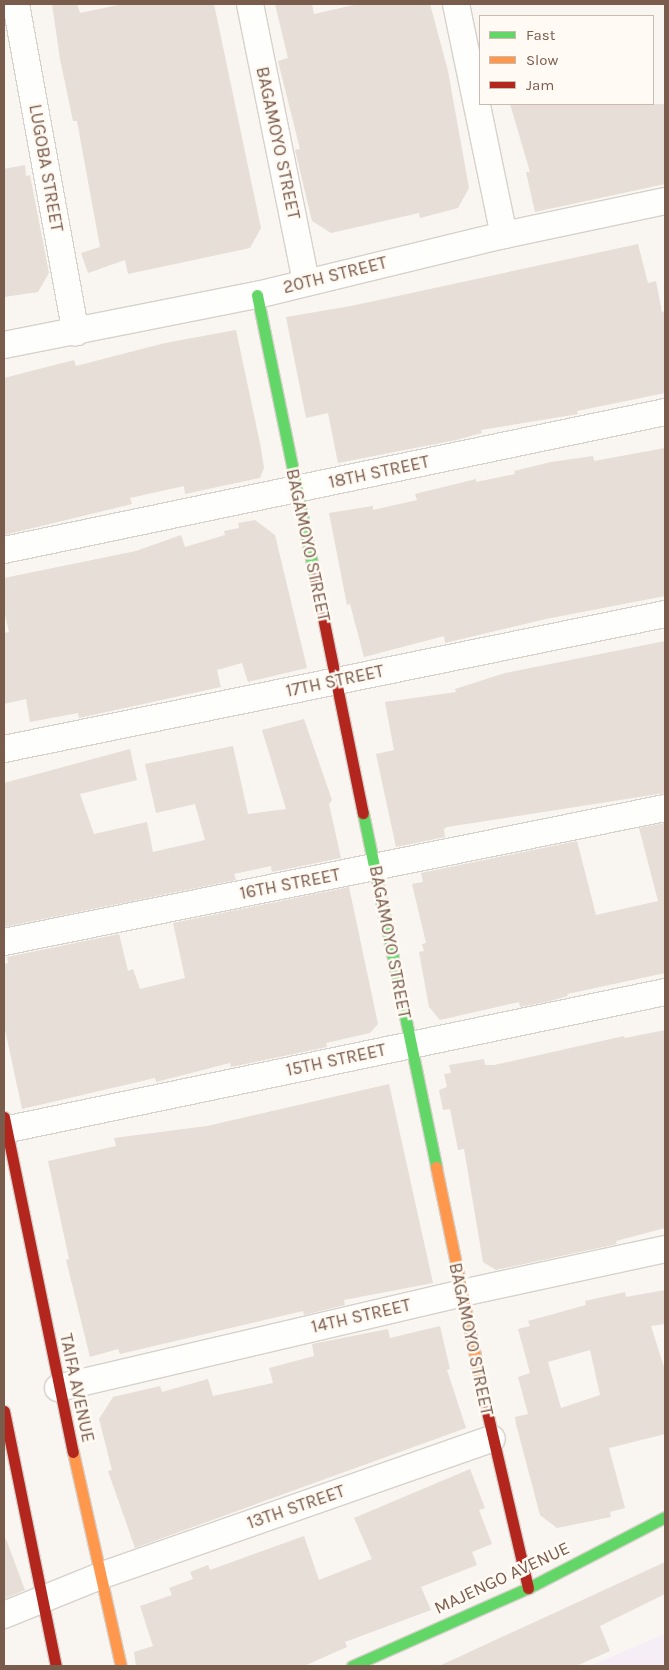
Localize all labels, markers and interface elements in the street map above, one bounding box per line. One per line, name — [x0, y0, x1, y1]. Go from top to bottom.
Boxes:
legend — [479, 15, 654, 105]
text: Fast — [526, 26, 555, 44]
text: Slow — [526, 51, 558, 69]
street label: BAGAMOYO STREET — [251, 65, 305, 221]
text: Jam — [526, 76, 554, 94]
street label: LUGOBA STREET — [24, 102, 68, 234]
street label: 20TH STREET — [281, 252, 389, 298]
street label: 18TH STREET — [327, 451, 431, 493]
street label: BAGAMOYO STREET — [281, 467, 335, 623]
street label: 17TH STREET — [284, 660, 386, 702]
street label: 16TH STREET — [238, 864, 342, 904]
street label: BAGAMOYO STREET — [365, 864, 415, 1020]
street label: 15TH STREET — [284, 1039, 388, 1081]
street label: BAGAMOYO STREET — [444, 1261, 498, 1417]
street label: 14TH STREET — [309, 1294, 413, 1338]
street label: TAIFA AVENUE — [55, 1331, 99, 1445]
street label: 13TH STREET — [244, 1480, 348, 1534]
street label: MAJENGO AVENUE — [431, 1537, 573, 1619]

